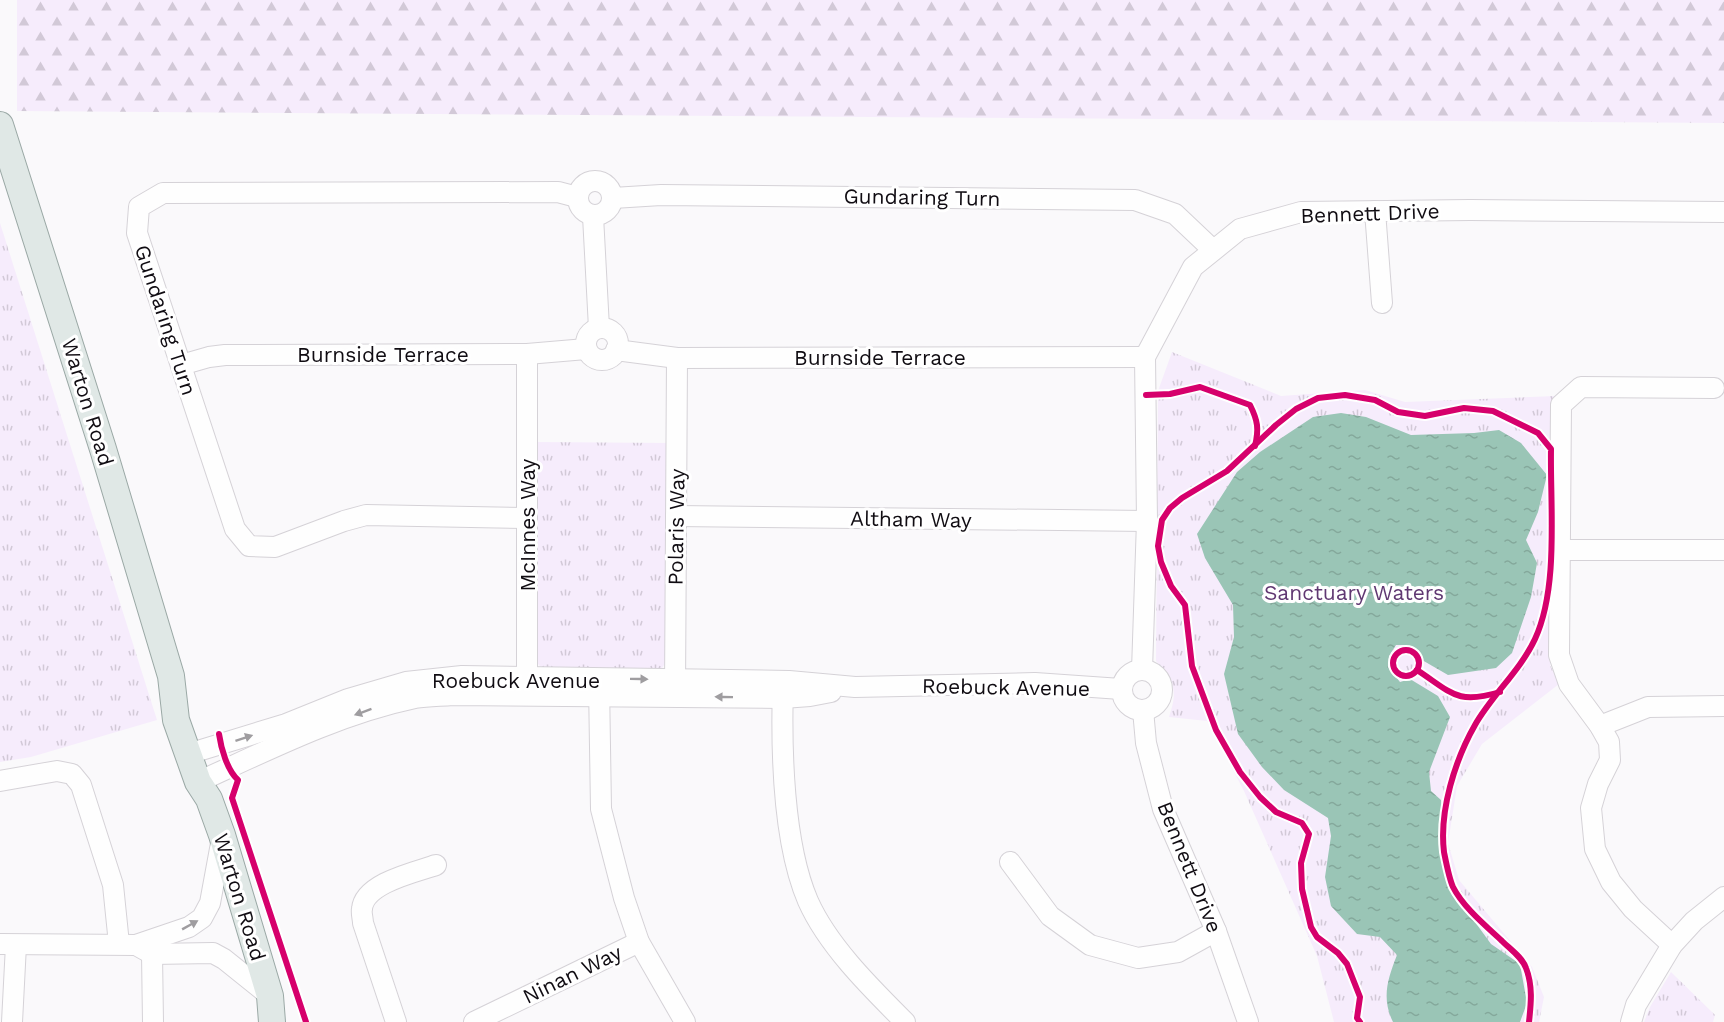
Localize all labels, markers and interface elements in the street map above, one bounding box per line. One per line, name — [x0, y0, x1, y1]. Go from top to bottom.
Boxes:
street label: Gundaring Turn — [843, 183, 1001, 211]
street label: Bennett Drive — [1300, 198, 1440, 228]
street label: Gundaring Turn — [130, 241, 202, 399]
street label: Warton Road — [57, 335, 119, 469]
street label: Burnside Terrace — [297, 342, 469, 367]
street label: Burnside Terrace — [794, 345, 966, 370]
street label: McInnes Way — [515, 458, 540, 591]
street label: Polaris Way — [662, 468, 690, 586]
street label: Altham Way — [850, 505, 972, 533]
park label: Sanctuary Waters — [1264, 580, 1444, 605]
street label: Roebuck Avenue — [432, 668, 600, 693]
street label: Roebuck Avenue — [922, 673, 1090, 701]
one-way arrow — [630, 674, 649, 684]
one-way arrow — [715, 692, 734, 702]
one-way arrow — [354, 708, 372, 718]
one-way arrow — [235, 732, 253, 742]
street label: Bennett Drive — [1152, 798, 1228, 936]
street label: Warton Road — [209, 830, 271, 964]
one-way arrow — [182, 920, 199, 930]
street label: Ninan Way — [518, 939, 626, 1009]

